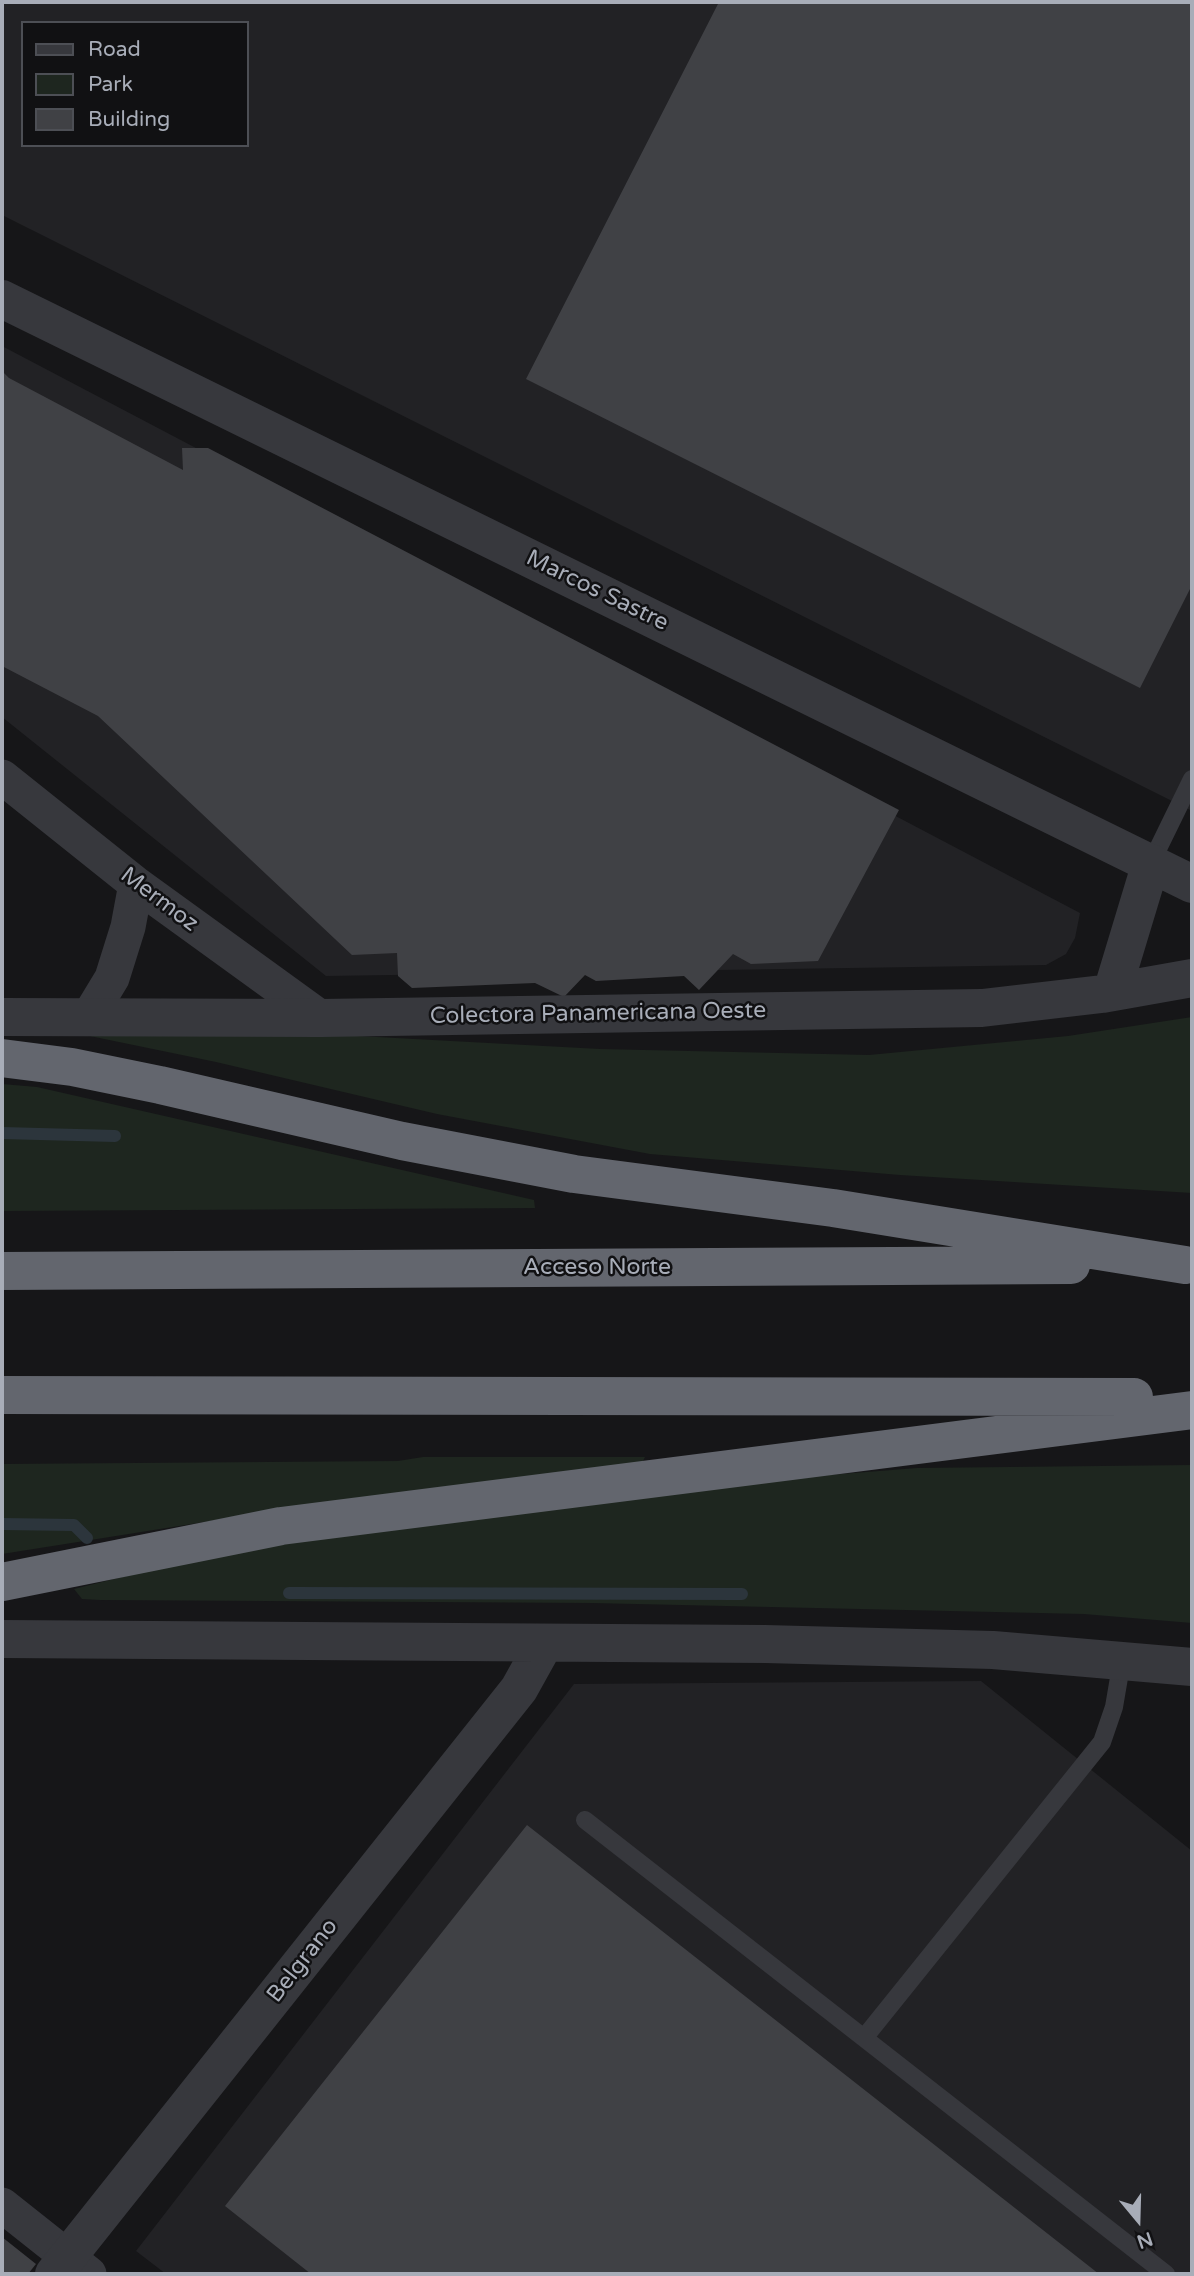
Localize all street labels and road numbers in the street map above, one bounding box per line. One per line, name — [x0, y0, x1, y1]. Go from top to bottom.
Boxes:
street label: Marcos Sastre — [521, 545, 673, 637]
street label: Mermoz — [115, 862, 203, 938]
street label: Colectora Panamericana Oeste — [430, 997, 766, 1031]
street label: Acceso Norte — [523, 1254, 671, 1282]
street label: Belgrano — [262, 1914, 344, 2008]

